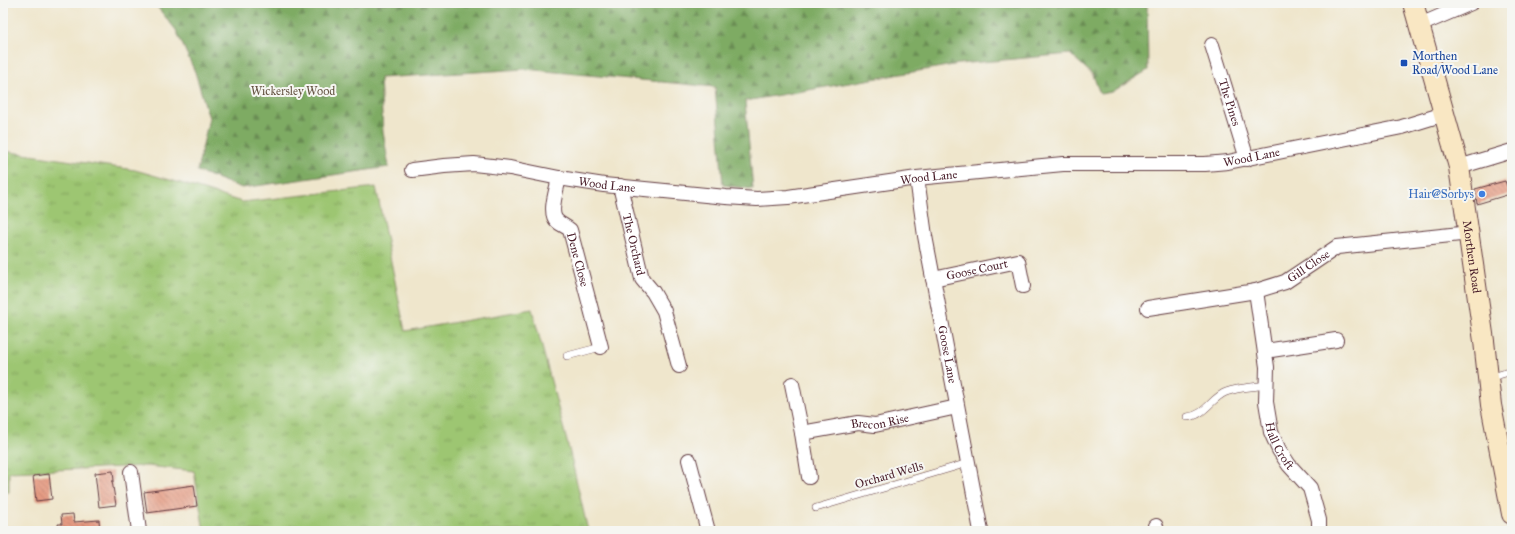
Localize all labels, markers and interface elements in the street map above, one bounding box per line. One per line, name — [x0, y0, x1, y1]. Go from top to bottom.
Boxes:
place label: Morthen Road/Wood Lane — [1412, 49, 1498, 77]
marker: Morthen Road/Wood Lane — [1399, 58, 1409, 68]
street label: The Pines — [1216, 77, 1243, 128]
park label: Wickersley Wood — [251, 84, 335, 98]
street label: Wood Lane — [1222, 145, 1281, 170]
street label: Wood Lane — [899, 167, 958, 187]
street label: Wood Lane — [578, 174, 636, 195]
place label: Hair@Sorbys — [1408, 187, 1474, 201]
marker: Hair@Sorbys — [1477, 189, 1487, 199]
street label: The Orchard — [620, 212, 648, 277]
street label: Morthen Road — [1460, 219, 1484, 294]
street label: Dene Close — [564, 231, 592, 288]
street label: Gill Close — [1285, 247, 1332, 285]
street label: Goose Court — [945, 256, 1010, 283]
street label: Goose Lane — [935, 324, 960, 384]
street label: Brecon Rise — [850, 411, 910, 432]
street label: Hall Croft — [1262, 421, 1297, 473]
street label: Orchard Wells — [853, 459, 925, 491]

